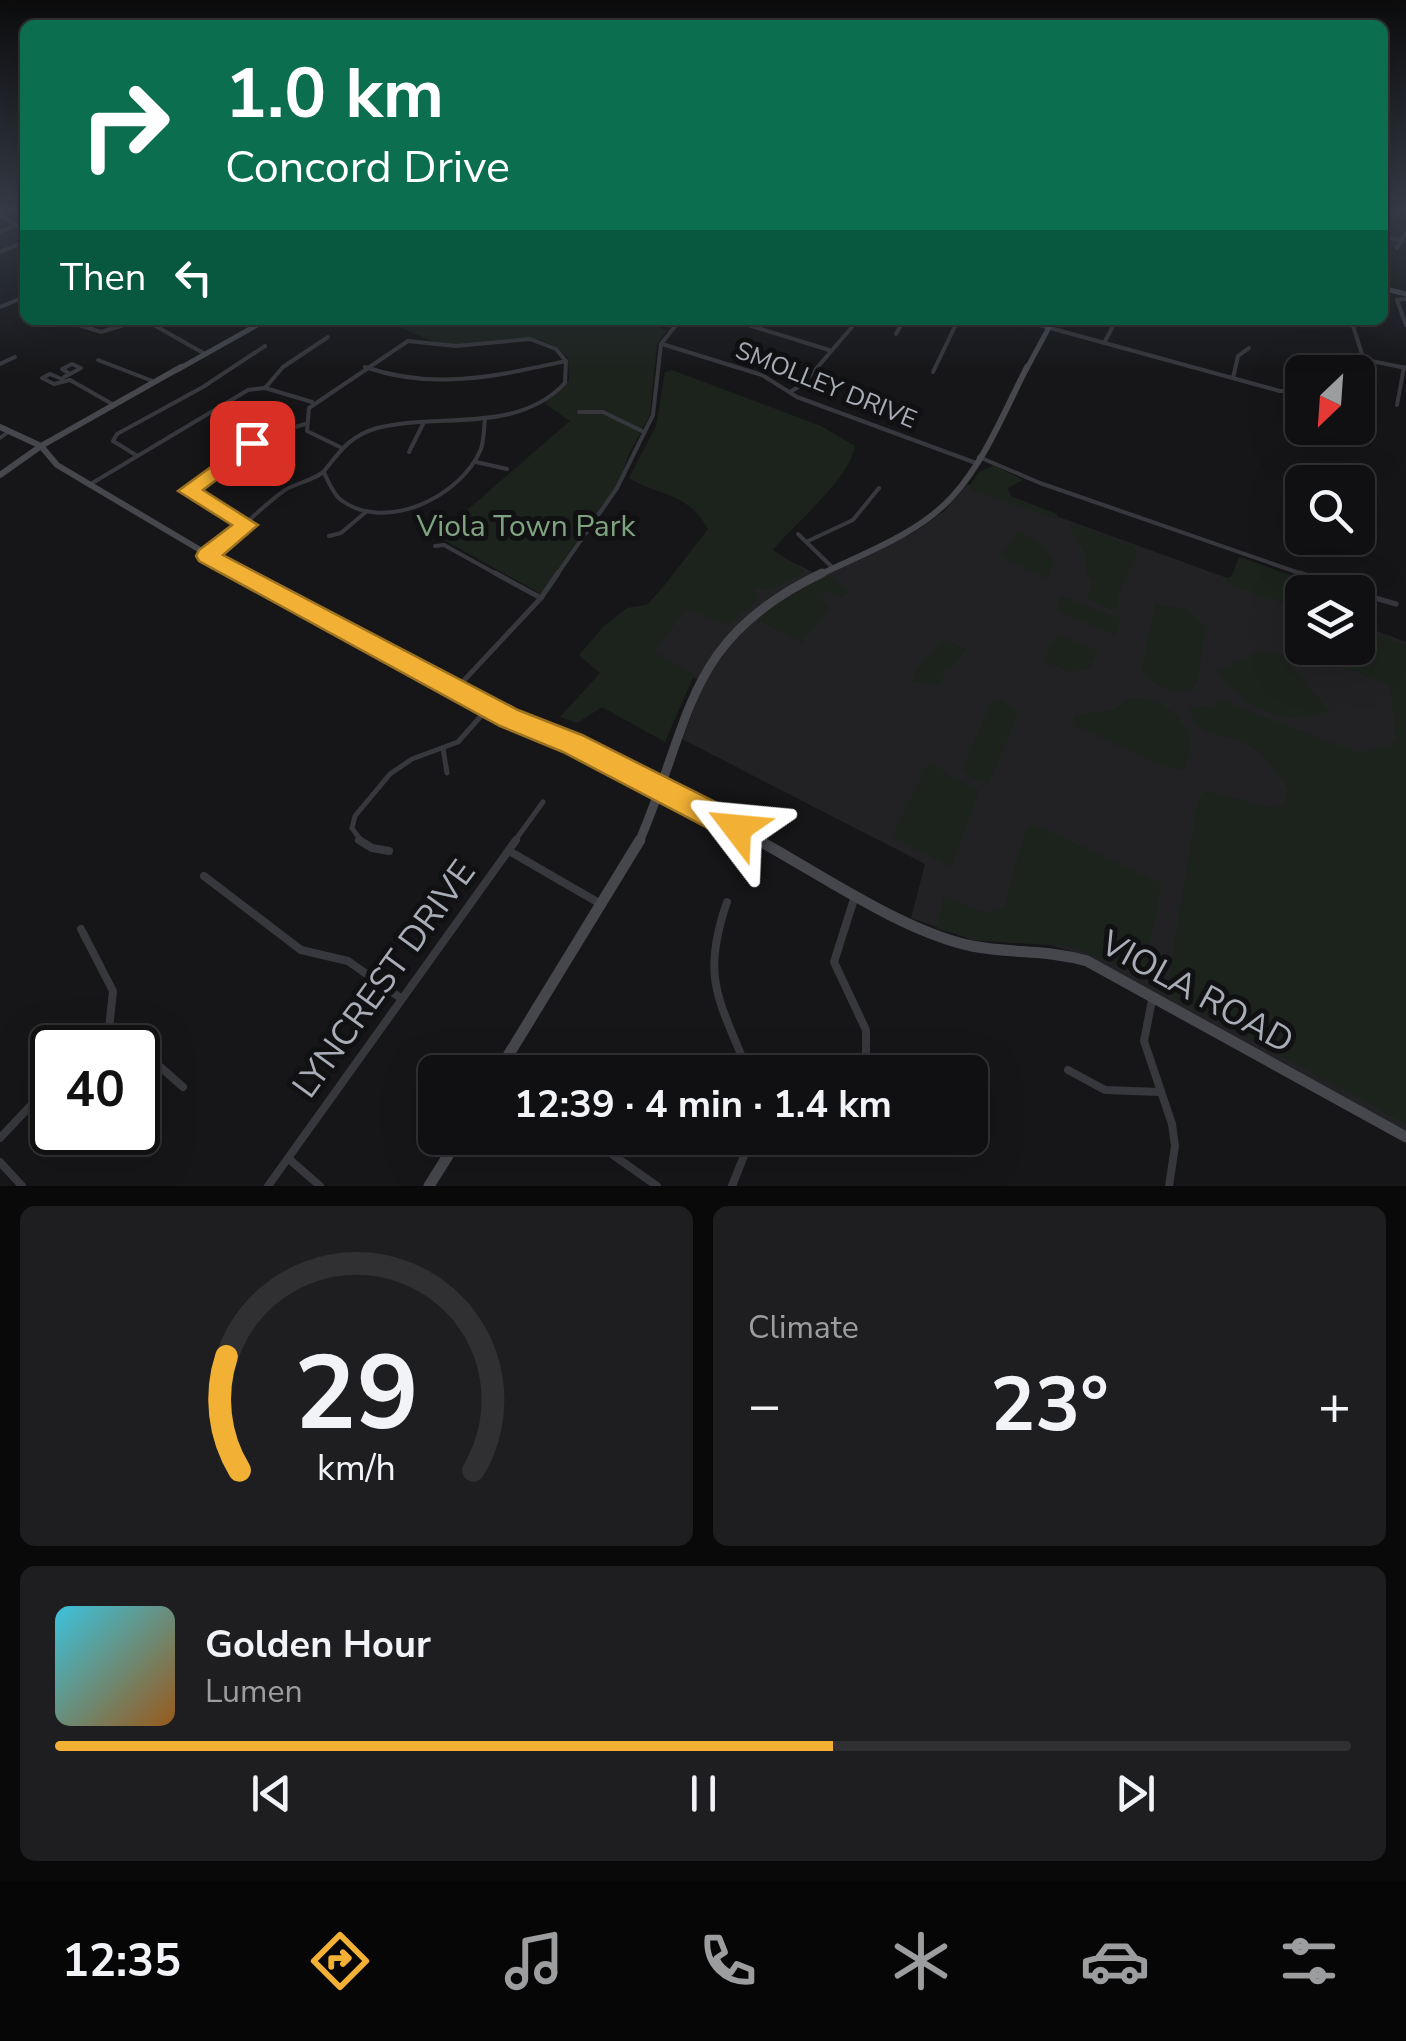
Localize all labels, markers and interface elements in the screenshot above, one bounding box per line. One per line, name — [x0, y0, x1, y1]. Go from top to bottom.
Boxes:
text: 1.0 km — [225, 46, 444, 142]
icon: right — [60, 60, 190, 190]
text: Concord Drive — [225, 137, 510, 198]
icon: left — [166, 250, 221, 305]
text: Then — [60, 252, 146, 303]
street label: SMOLLEY DRIVE — [730, 333, 922, 437]
north arrow — [1285, 355, 1375, 445]
map controls — [1285, 355, 1375, 665]
pin — [210, 401, 295, 486]
icon: arrive — [225, 416, 280, 471]
button: search — [1285, 465, 1375, 555]
park label: Viola Town Park — [416, 506, 636, 547]
button: layers — [1285, 575, 1375, 665]
position arrow — [685, 776, 789, 880]
street label: LYNCREST DRIVE — [282, 851, 486, 1107]
street label: VIOLA ROAD — [1091, 919, 1302, 1064]
speed limit sign: 40 — [30, 1025, 160, 1155]
text: 12:39 · 4 min · 1.4 km — [514, 1079, 892, 1130]
text: Climate — [748, 1306, 859, 1349]
text: 29 — [294, 1323, 419, 1465]
text: 23° — [990, 1354, 1109, 1456]
text: − — [748, 1368, 781, 1443]
text: + — [1318, 1368, 1351, 1443]
text: km/h — [317, 1444, 396, 1493]
text: Golden Hour — [205, 1619, 431, 1670]
text: Lumen — [205, 1670, 303, 1713]
icon: previous — [244, 1766, 299, 1821]
icon: pause — [676, 1766, 731, 1821]
icon: next — [1108, 1766, 1163, 1821]
icon: directions — [305, 1926, 375, 1996]
icon: music — [499, 1926, 569, 1996]
icon: phone — [693, 1926, 763, 1996]
icon: climate — [886, 1926, 956, 1996]
icon: car — [1080, 1926, 1150, 1996]
icon: filters — [1274, 1926, 1344, 1996]
text: 12:35 — [62, 1931, 181, 1992]

